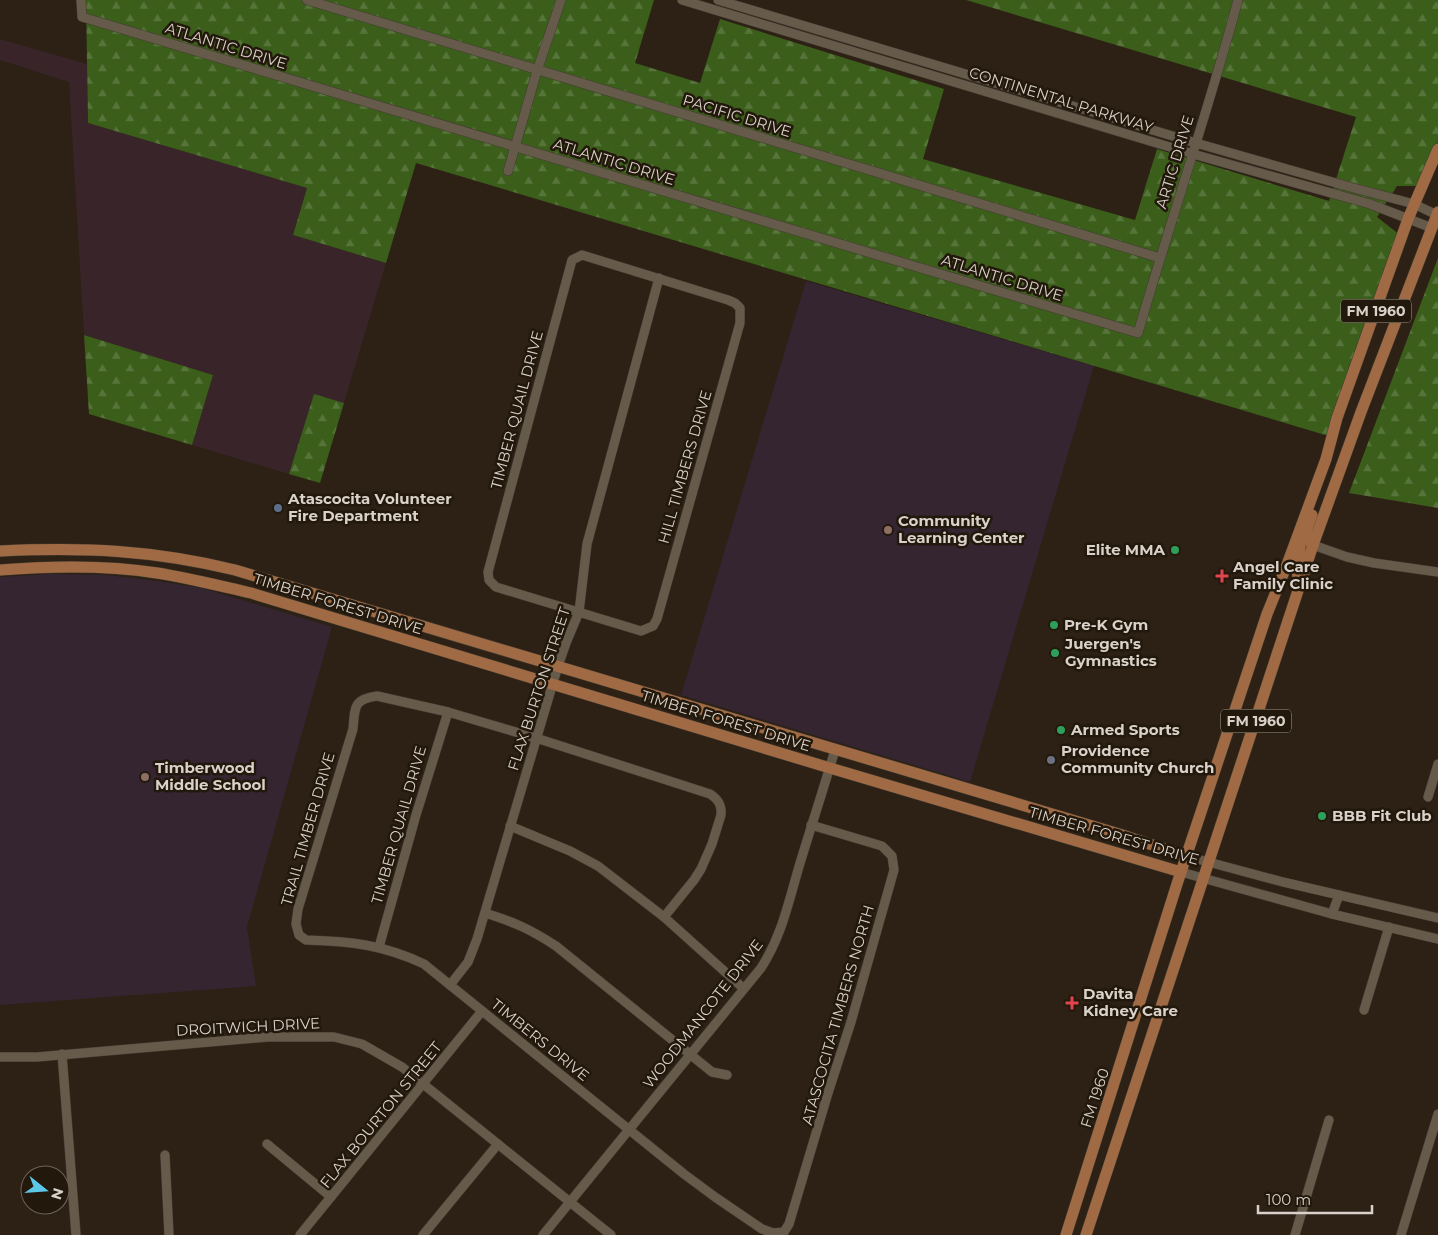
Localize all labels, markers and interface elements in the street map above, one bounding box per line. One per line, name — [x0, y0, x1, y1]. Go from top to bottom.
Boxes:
street label: ATLANTIC DRIVE — [163, 18, 289, 73]
street label: CONTINENTAL PARKWAY — [967, 62, 1156, 137]
street label: PACIFIC DRIVE — [681, 90, 794, 141]
street label: ARTIC DRIVE — [1151, 113, 1198, 211]
street label: ATLANTIC DRIVE — [551, 134, 677, 189]
street label: ATLANTIC DRIVE — [939, 250, 1065, 305]
road number: FM 1960 — [1341, 300, 1411, 322]
street label: TIMBER QUAIL DRIVE — [486, 328, 547, 491]
street label: HILL TIMBERS DRIVE — [653, 388, 716, 546]
place label: Atascocita Volunteer Fire Department — [287, 489, 452, 525]
marker: Atascocita Volunteer Fire Department — [272, 502, 284, 514]
place label: Community Learning Center — [898, 511, 1025, 547]
marker: Community Learning Center — [882, 524, 894, 536]
place label: Elite MMA — [1086, 540, 1166, 559]
marker: Elite MMA — [1169, 544, 1181, 556]
place label: Angel Care Family Clinic — [1232, 557, 1333, 593]
street label: TIMBER FOREST DRIVE — [251, 569, 425, 638]
marker: Angel Care Family Clinic — [1215, 569, 1229, 583]
street label: FLAX BURTON STREET — [503, 604, 574, 773]
place label: Pre-K Gym — [1064, 615, 1148, 634]
marker: Pre-K Gym — [1048, 619, 1060, 631]
place label: Juergen's Gymnastics — [1064, 634, 1157, 670]
marker: Juergen's Gymnastics — [1049, 647, 1061, 659]
street label: TIMBER FOREST DRIVE — [639, 686, 813, 755]
road number: FM 1960 — [1221, 709, 1291, 732]
place label: Armed Sports — [1070, 720, 1180, 739]
marker: Armed Sports — [1055, 724, 1067, 736]
place label: Providence Community Church — [1061, 741, 1214, 777]
street label: TIMBER QUAIL DRIVE — [367, 744, 430, 906]
street label: TRAIL TIMBER DRIVE — [276, 750, 339, 908]
marker: Providence Community Church — [1045, 754, 1057, 766]
place label: Timberwood Middle School — [155, 758, 266, 794]
marker: Timberwood Middle School — [139, 771, 151, 783]
street label: TIMBER FOREST DRIVE — [1027, 802, 1201, 869]
place label: BBB Fit Club — [1332, 806, 1432, 825]
marker: BBB Fit Club — [1316, 810, 1328, 822]
street label: ATASCOCITA TIMBERS NORTH — [797, 903, 878, 1127]
street label: WOODMANCOTE DRIVE — [638, 935, 767, 1092]
place label: Davita Kidney Care — [1083, 984, 1178, 1020]
street label: TIMBERS DRIVE — [487, 994, 593, 1085]
marker: Davita Kidney Care — [1065, 996, 1079, 1010]
street label: DROITWICH DRIVE — [175, 1013, 321, 1040]
street label: FLAX BOURTON STREET — [316, 1037, 446, 1192]
street label: FM 1960 — [1076, 1066, 1113, 1130]
north arrow — [20, 1165, 70, 1215]
scale bar — [1258, 1182, 1372, 1214]
text: N — [47, 1186, 68, 1202]
text: 100 m — [1266, 1190, 1311, 1209]

